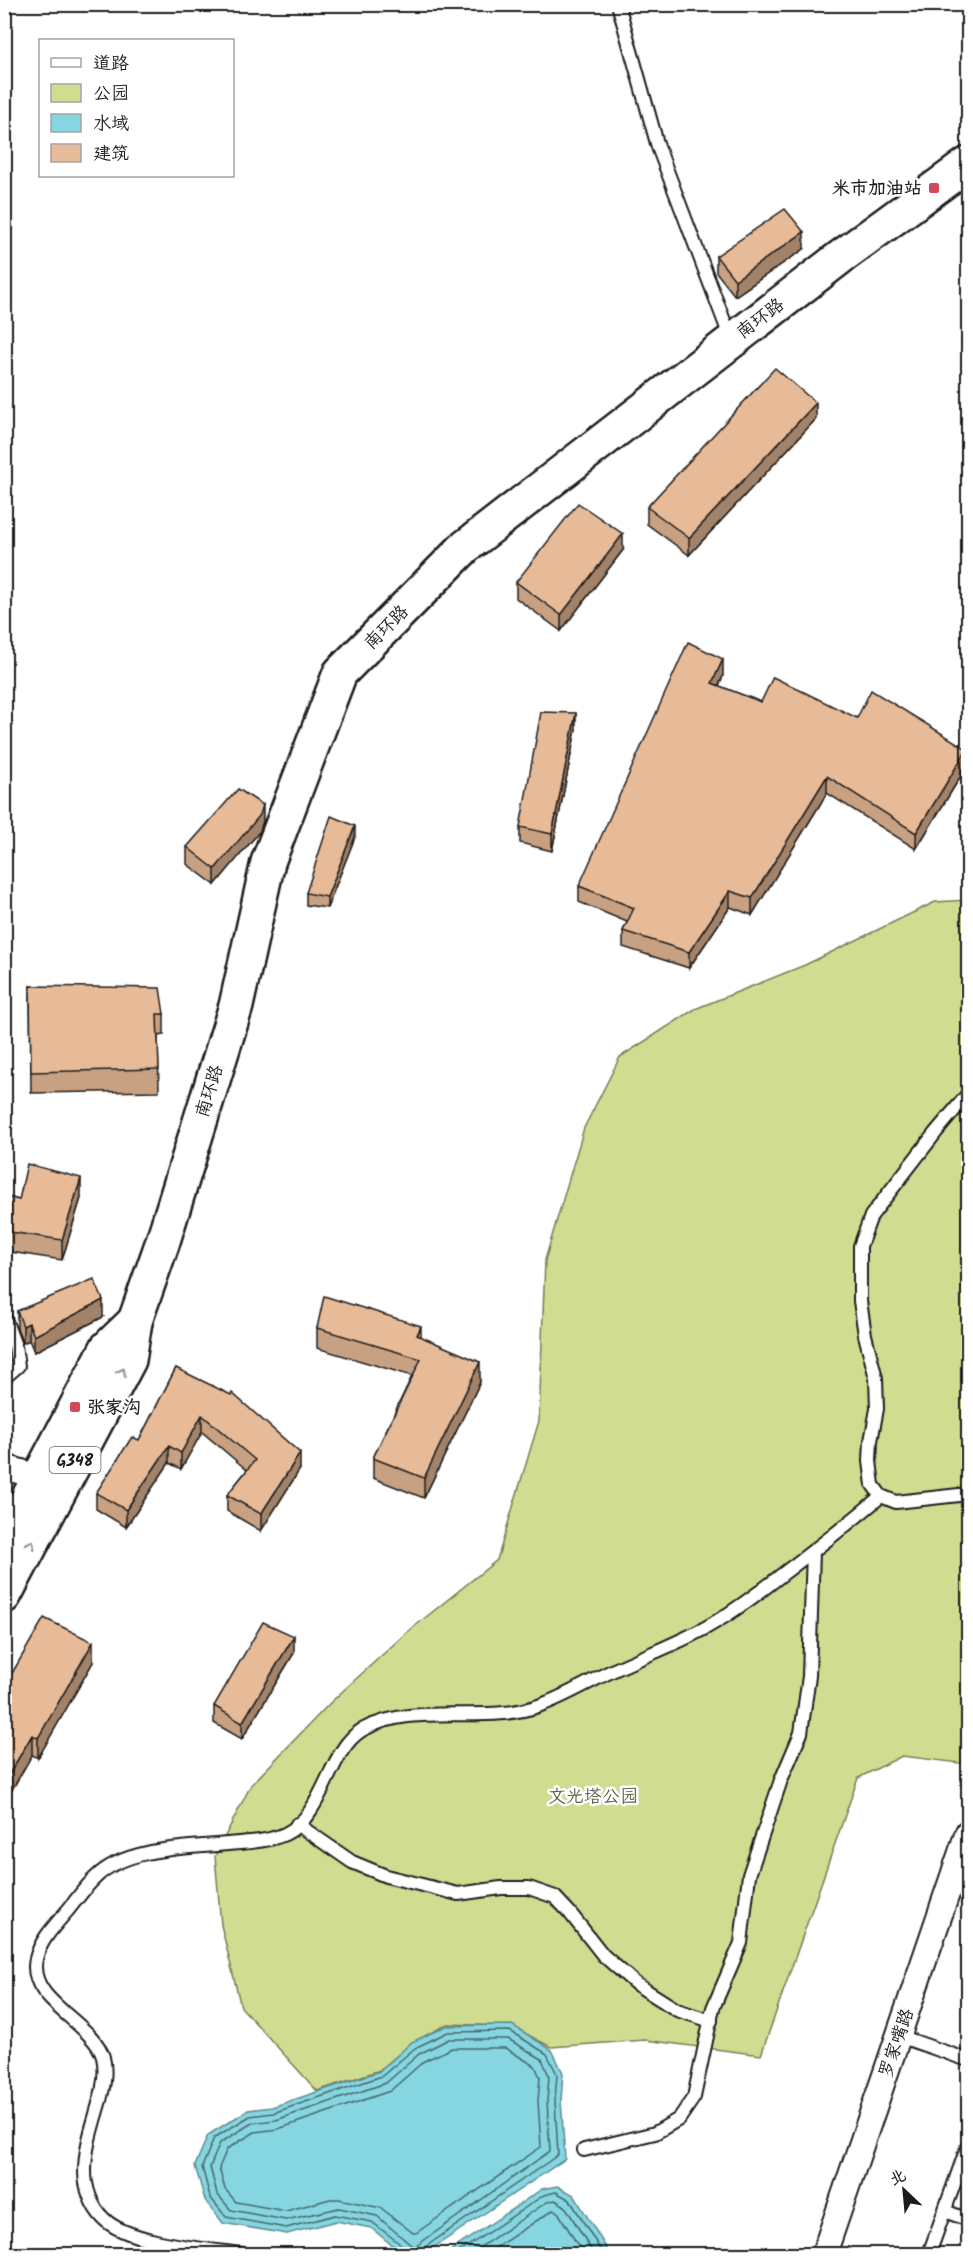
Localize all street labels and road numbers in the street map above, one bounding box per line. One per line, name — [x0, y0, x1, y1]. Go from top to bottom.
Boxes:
street label: 南环路 — [731, 291, 791, 347]
street label: 南环路 — [358, 599, 416, 657]
street label: 南环路 — [189, 1061, 232, 1121]
road number: G348 — [50, 1447, 100, 1473]
street label: 罗家嘴路 — [872, 2005, 923, 2082]

